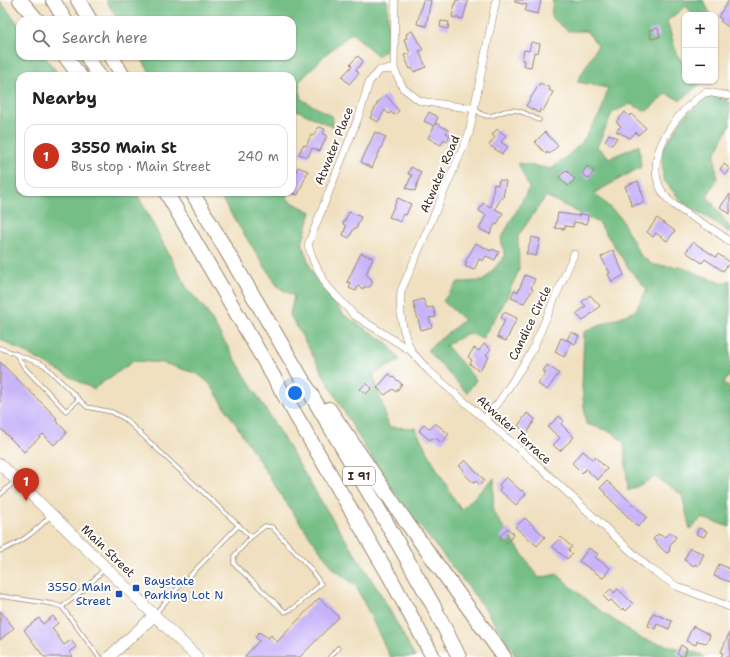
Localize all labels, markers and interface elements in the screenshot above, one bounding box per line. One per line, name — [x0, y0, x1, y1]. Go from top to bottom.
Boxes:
map controls — [682, 12, 718, 84]
button: + — [682, 12, 718, 48]
search box — [16, 16, 296, 60]
icon: search — [30, 27, 52, 49]
text: Search here — [62, 28, 148, 48]
button: − — [682, 48, 718, 84]
text: Nearby — [32, 87, 97, 109]
street label: Atwater Place — [311, 104, 357, 188]
street label: Atwater Road — [416, 132, 464, 215]
text: 3550 Main St — [71, 138, 177, 158]
text: 1 — [43, 148, 49, 165]
text: 240 m — [237, 148, 279, 165]
text: Bus stop · Main Street — [71, 158, 211, 175]
street label: Candice Circle — [505, 283, 555, 363]
your location — [285, 383, 305, 403]
street label: Atwater Terrace — [473, 392, 555, 468]
road number: I 91 — [343, 467, 375, 485]
pin: 1 — [13, 468, 39, 501]
street label: Main Street — [78, 521, 138, 581]
place label: Baystate Parking Lot N — [144, 573, 223, 603]
place label: 3550 Main Street — [47, 579, 111, 609]
marker: Baystate Parking Lot N — [131, 583, 141, 593]
marker: 3550 Main Street — [114, 589, 124, 599]

